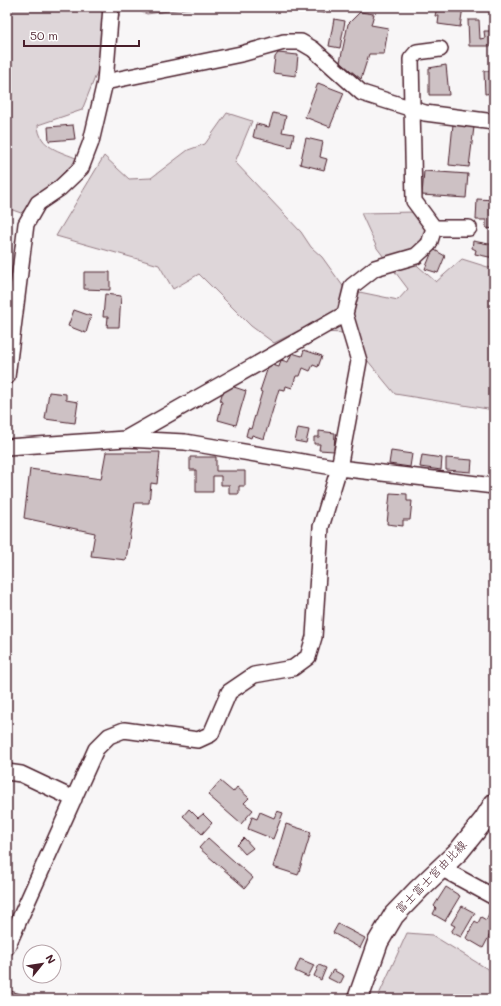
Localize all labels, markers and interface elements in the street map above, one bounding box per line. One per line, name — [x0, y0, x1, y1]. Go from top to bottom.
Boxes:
scale bar — [24, 22, 139, 48]
text: 50 m — [30, 27, 58, 43]
street label: 富士富士宮由比線 — [391, 836, 469, 916]
north arrow — [22, 944, 62, 984]
text: N — [43, 951, 60, 966]

